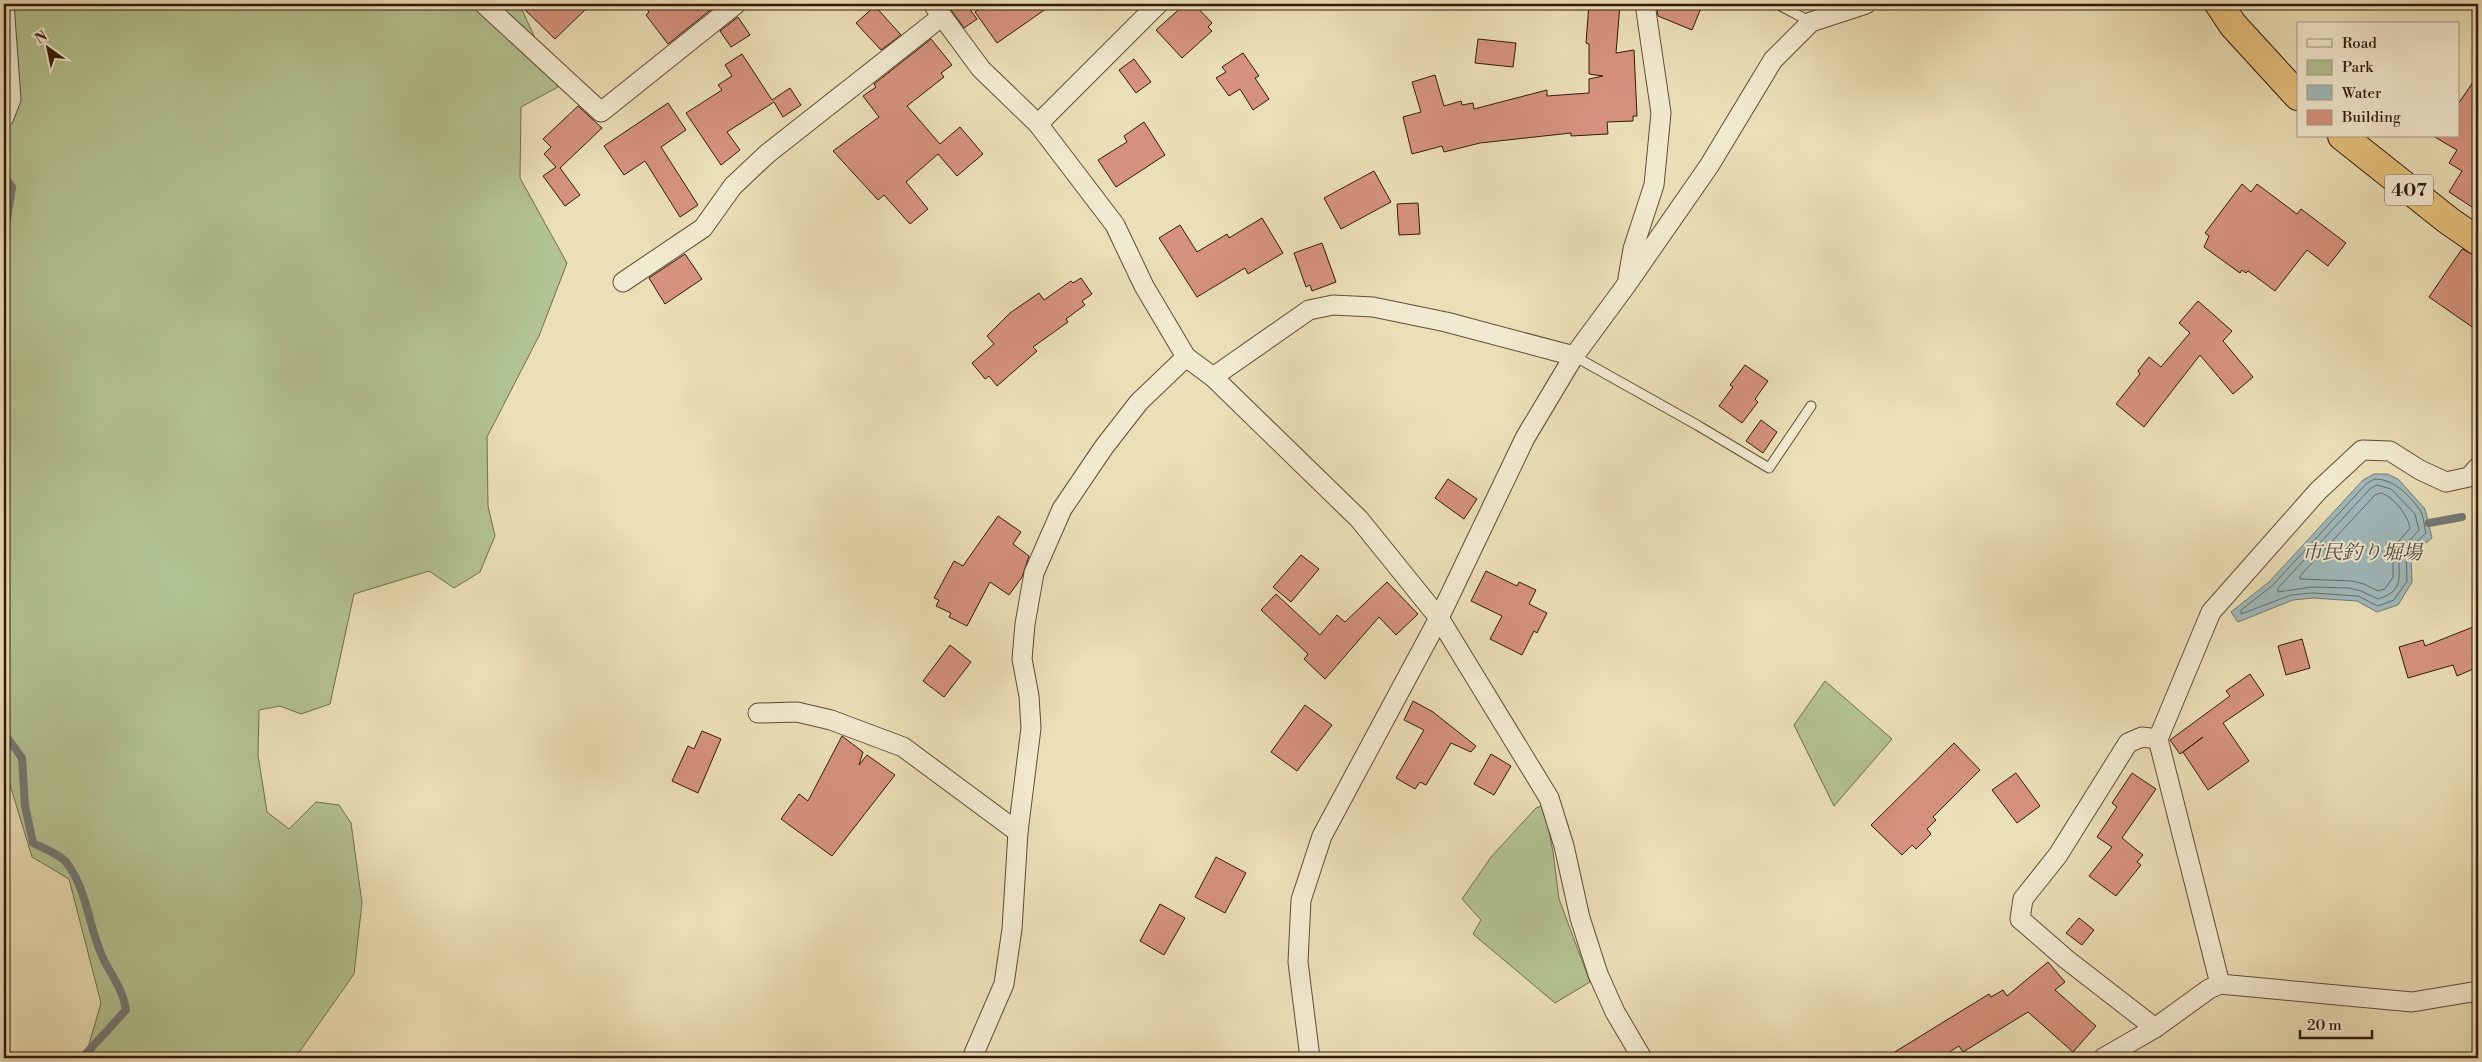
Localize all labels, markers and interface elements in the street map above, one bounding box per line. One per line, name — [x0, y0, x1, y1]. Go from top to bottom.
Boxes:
north arrow — [22, 22, 72, 72]
legend — [2297, 22, 2460, 138]
text: N — [32, 27, 51, 49]
text: Road — [2342, 34, 2377, 53]
text: Park — [2342, 58, 2374, 77]
text: Water — [2341, 84, 2382, 103]
text: Building — [2341, 108, 2401, 127]
road number: 407 — [2385, 174, 2433, 206]
water label: 市民釣り堀場 — [2302, 541, 2424, 566]
scale bar — [2300, 1007, 2372, 1039]
text: 20 m — [2307, 1016, 2342, 1035]

